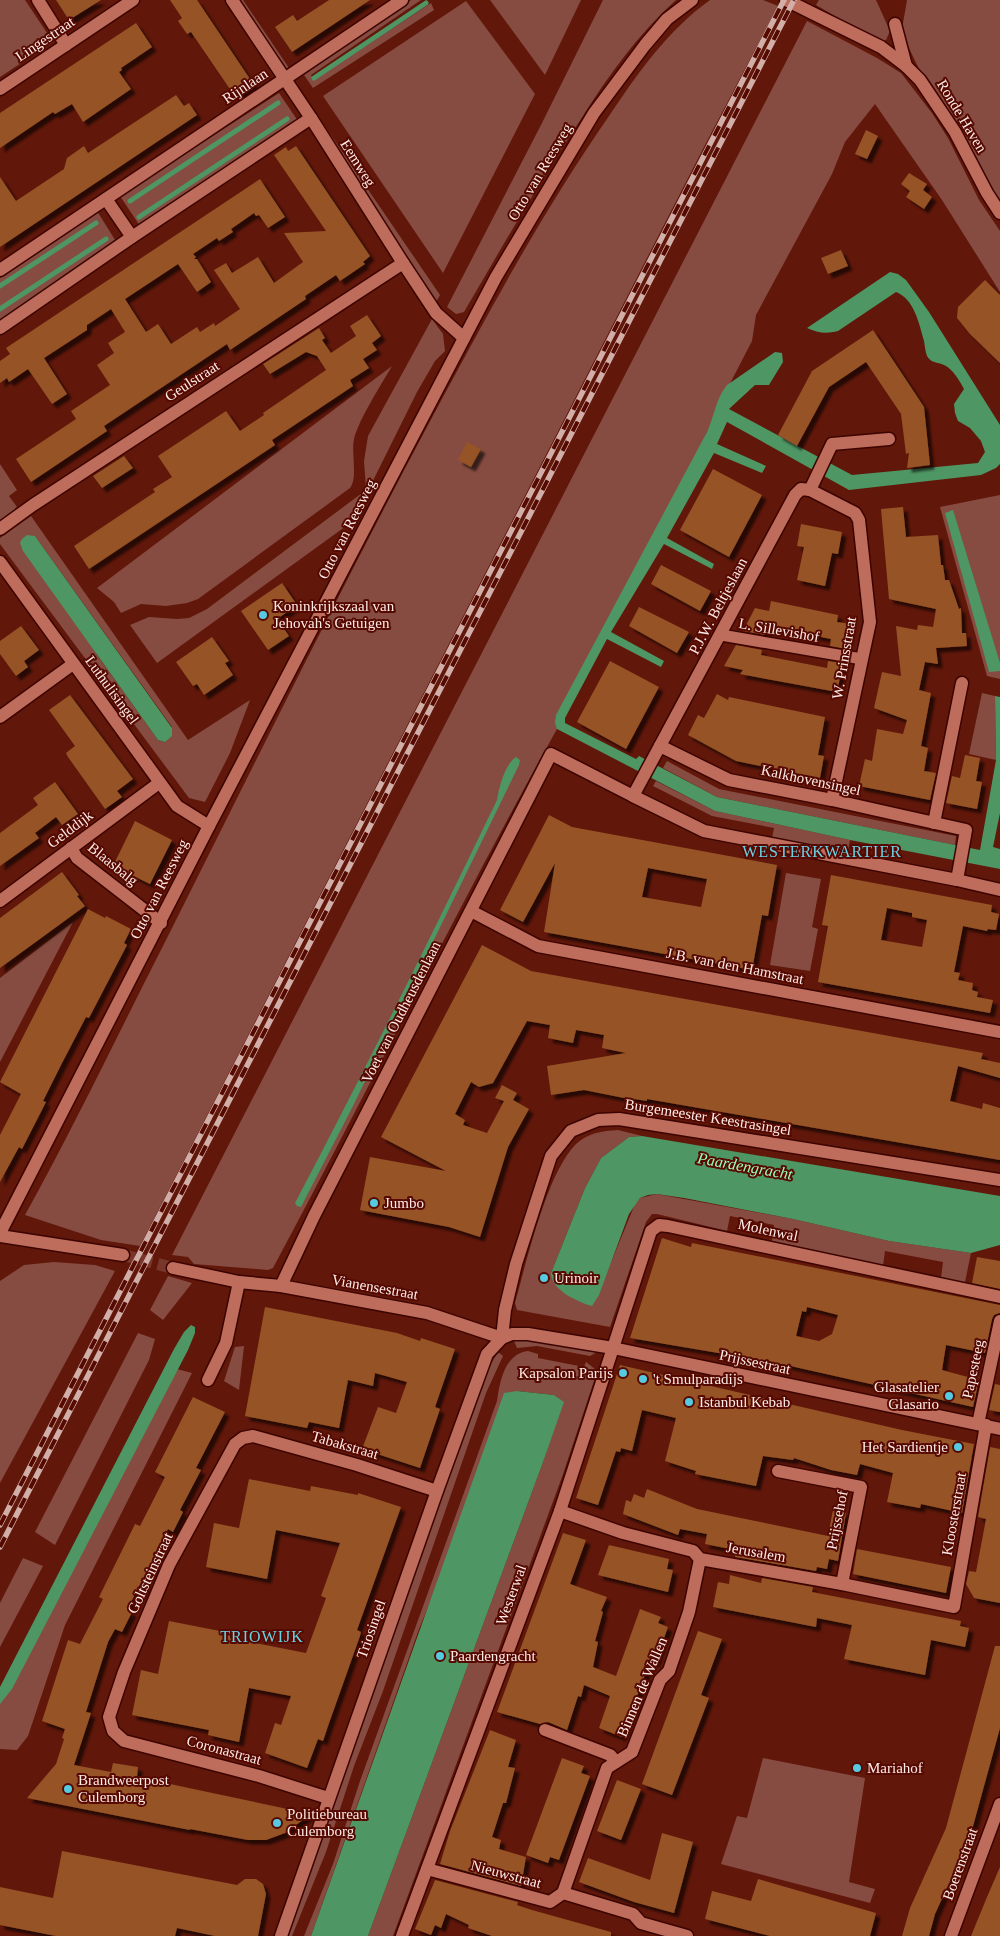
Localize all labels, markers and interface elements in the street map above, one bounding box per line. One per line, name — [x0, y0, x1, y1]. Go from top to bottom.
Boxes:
street label: Lingestraat — [13, 13, 78, 65]
street label: Rijnlaan — [219, 65, 271, 107]
street label: Ronde Haven — [934, 77, 990, 156]
street label: Otto van Reesweg — [505, 120, 575, 223]
street label: Eemweg — [337, 137, 379, 190]
street label: Geulstraat — [162, 357, 223, 404]
street label: Otto van Reesweg — [315, 476, 379, 582]
street label: P.J.W. Beltjeslaan — [686, 555, 750, 657]
place label: Koninkrijkszaal van Jehovah's Getuigen — [273, 598, 395, 631]
marker: Koninkrijkszaal van Jehovah's Getuigen — [257, 609, 269, 621]
street label: L. Sillevishof — [737, 615, 821, 645]
street label: W. Prinsstraat — [829, 615, 859, 701]
street label: Luthulisingel — [82, 653, 142, 727]
street label: Kalkhovensingel — [760, 762, 862, 798]
street label: Gelddijk — [44, 807, 96, 851]
street label: Otto van Reesweg — [127, 836, 191, 942]
street label: Blaasbalg — [85, 839, 141, 889]
district label: WESTERKWARTIER — [742, 843, 902, 860]
street label: Voet van Oudheusdenlaan — [358, 938, 444, 1085]
street label: J.B. van den Hamstraat — [665, 945, 806, 987]
street label: Burgemeester Keestrasingel — [624, 1096, 792, 1138]
water label: Paardengracht — [695, 1149, 794, 1184]
place label: Jumbo — [384, 1195, 424, 1211]
marker: Jumbo — [368, 1197, 380, 1209]
street label: Molenwal — [737, 1216, 799, 1244]
place label: Urinoir — [554, 1270, 598, 1286]
street label: Vianensestraat — [331, 1272, 420, 1303]
marker: Urinoir — [538, 1272, 550, 1284]
street label: Papesteeg — [959, 1338, 987, 1400]
street label: Prijssestraat — [718, 1347, 793, 1378]
place label: Kapsalon Parijs — [518, 1365, 613, 1381]
marker: Kapsalon Parijs — [617, 1367, 629, 1379]
place label: 't Smulparadijs — [653, 1371, 743, 1387]
marker: 't Smulparadijs — [637, 1373, 649, 1385]
place label: Glasatelier Glasario — [874, 1379, 939, 1412]
marker: Glasatelier Glasario — [943, 1390, 955, 1402]
place label: Istanbul Kebab — [699, 1394, 790, 1410]
marker: Istanbul Kebab — [683, 1396, 695, 1408]
street label: Tabakstraat — [310, 1428, 381, 1462]
place label: Het Sardientje — [862, 1439, 948, 1455]
marker: Het Sardientje — [952, 1441, 964, 1453]
street label: Kloosterstraat — [939, 1470, 969, 1557]
street label: Prijssehof — [823, 1489, 851, 1551]
street label: Goltsteinstraat — [124, 1529, 176, 1616]
street label: Jerusalem — [725, 1539, 787, 1565]
street label: Westerwal — [493, 1563, 529, 1627]
street label: Triosingel — [353, 1597, 389, 1661]
district label: TRIOWIJK — [220, 1628, 304, 1645]
street label: Binnen de Wallen — [614, 1634, 670, 1739]
place label: Paardengracht — [450, 1648, 537, 1664]
marker: Paardengracht — [434, 1650, 446, 1662]
street label: Coronastraat — [185, 1732, 264, 1768]
place label: Mariahof — [867, 1760, 923, 1776]
marker: Mariahof — [851, 1762, 863, 1774]
place label: Brandweerpost Culemborg — [78, 1772, 170, 1805]
marker: Brandweerpost Culemborg — [62, 1783, 74, 1795]
place label: Politiebureau Culemborg — [287, 1806, 367, 1839]
marker: Politiebureau Culemborg — [271, 1817, 283, 1829]
street label: Boerenstraat — [940, 1825, 981, 1902]
street label: Nieuwstraat — [469, 1857, 544, 1891]

